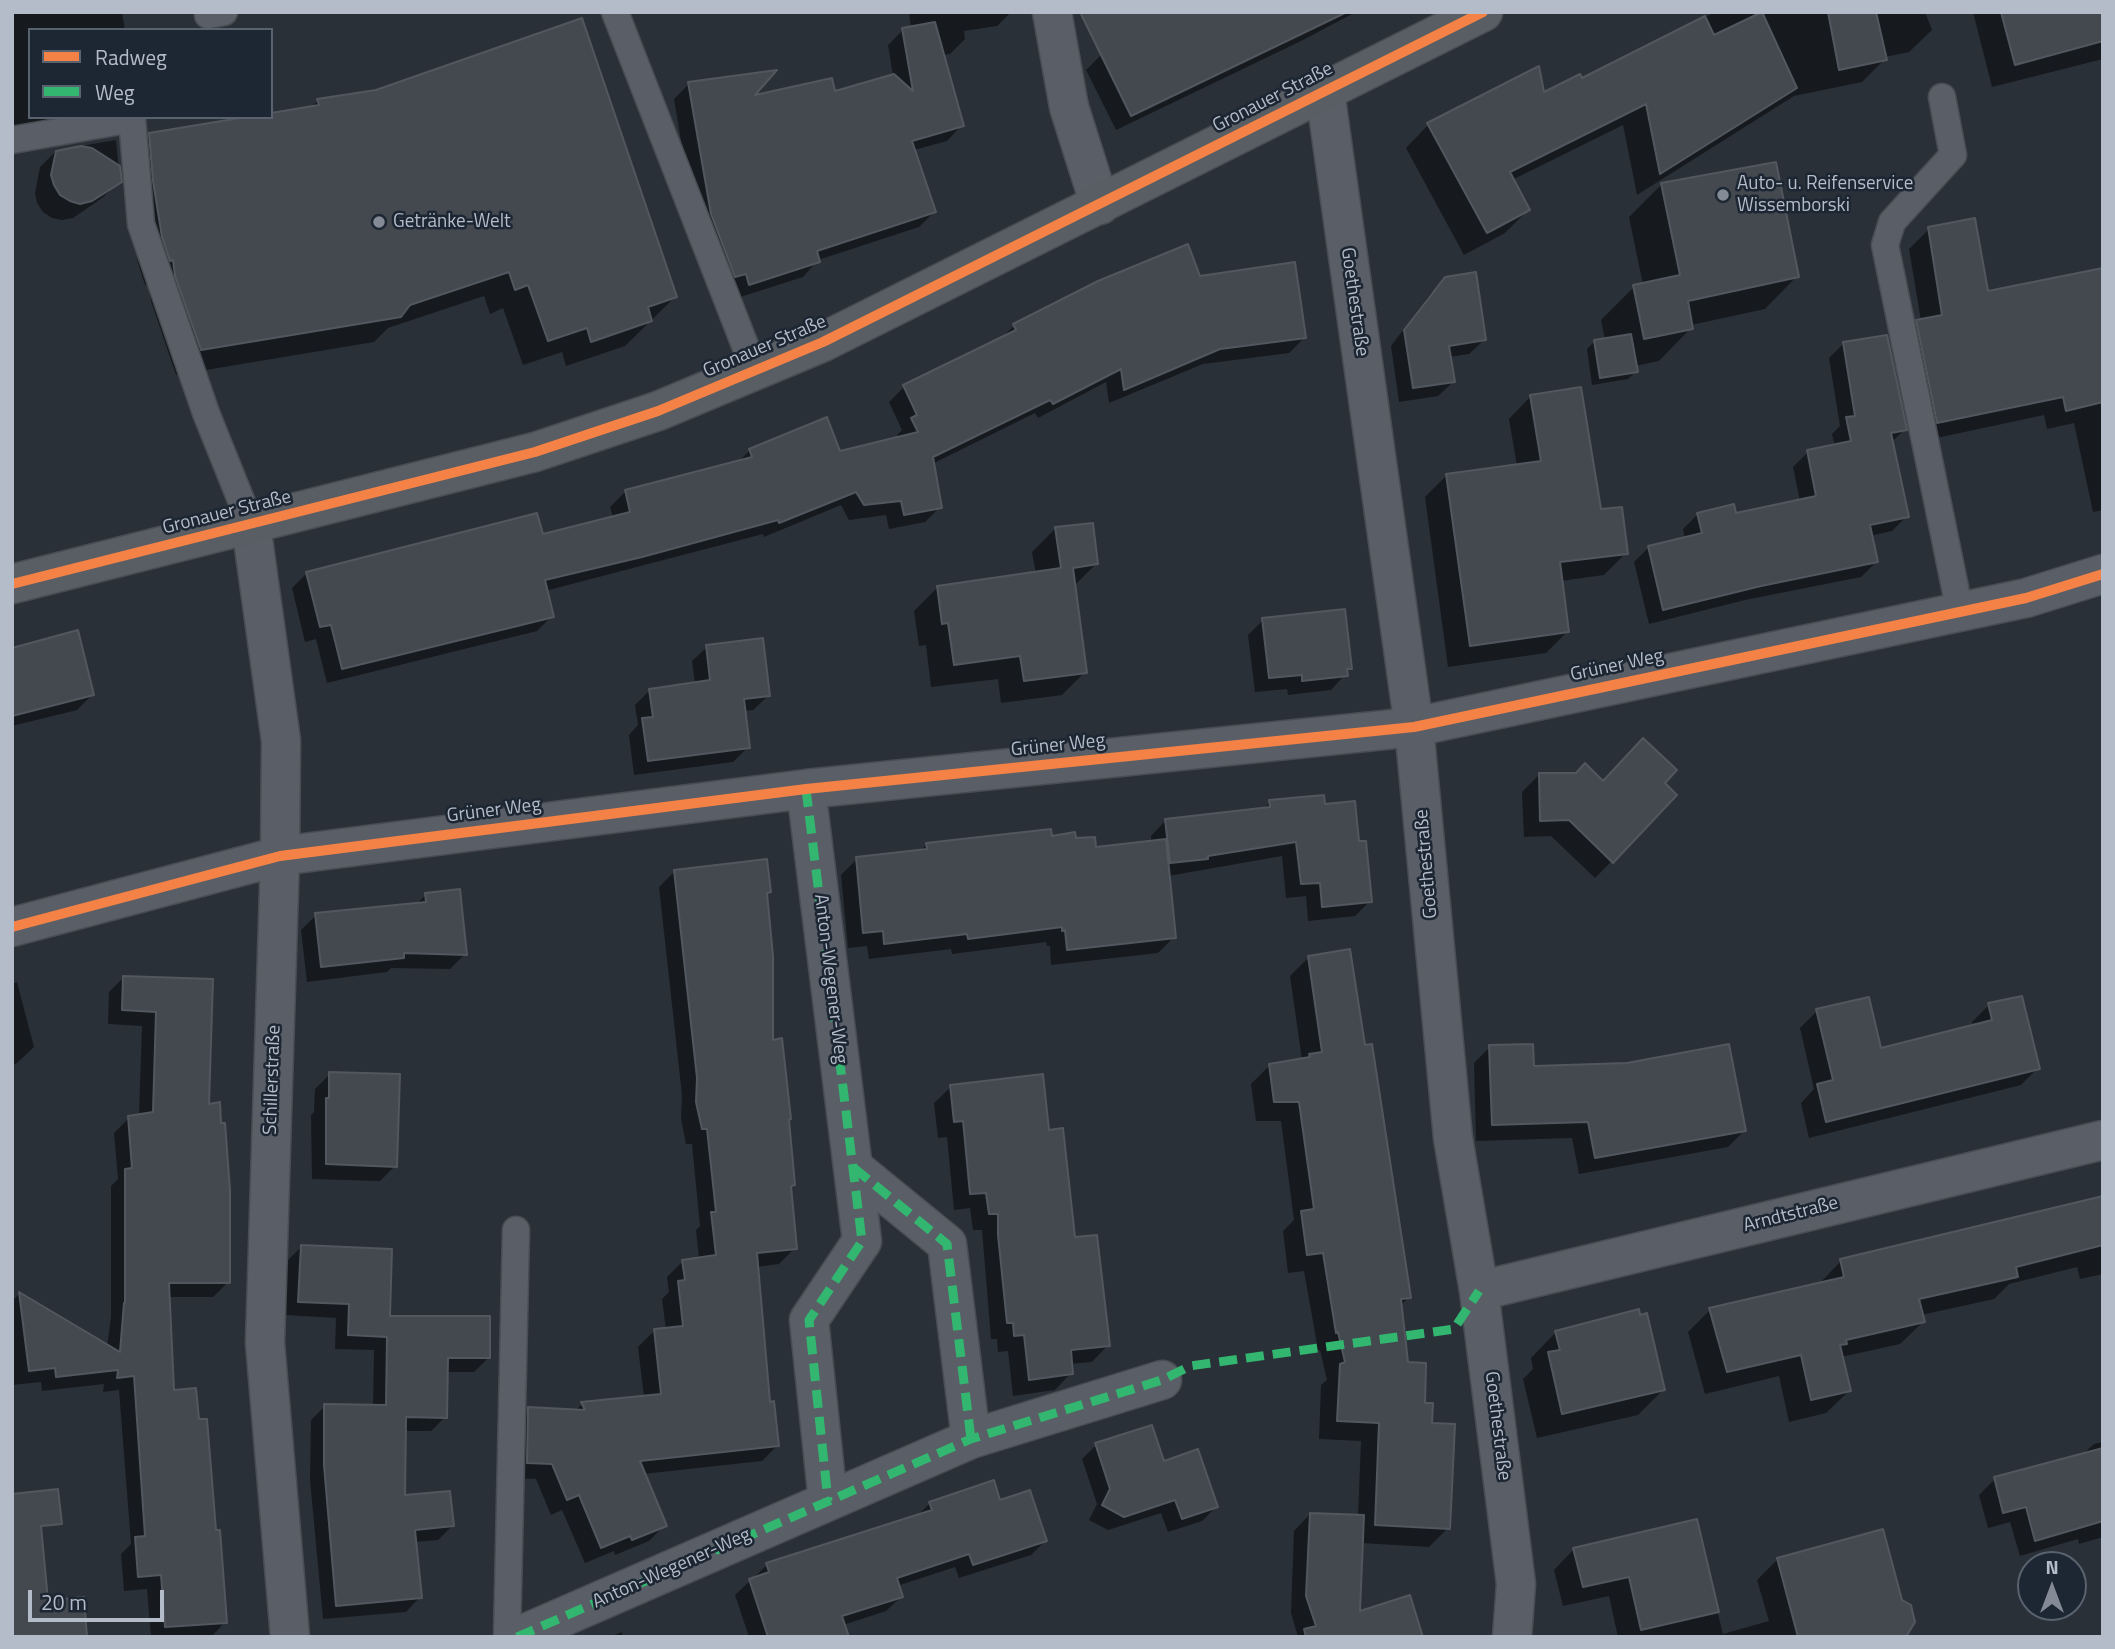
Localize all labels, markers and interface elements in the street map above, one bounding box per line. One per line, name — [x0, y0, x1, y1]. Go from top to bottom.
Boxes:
legend — [28, 28, 273, 119]
text: Radweg — [95, 41, 167, 73]
street label: Gronauer Straße — [1209, 58, 1337, 138]
text: Weg — [95, 76, 135, 108]
place label: Auto- u. Reifenservice Wissemborski — [1737, 173, 1913, 217]
marker: Auto- u. Reifenservice Wissemborski — [1715, 187, 1731, 203]
place label: Getränke-Welt — [393, 211, 511, 233]
marker: Getränke-Welt — [371, 214, 387, 230]
street label: Goethestraße — [1335, 246, 1373, 358]
street label: Gronauer Straße — [700, 311, 830, 383]
street label: Gronauer Straße — [160, 486, 294, 540]
street label: Grüner Weg — [1568, 645, 1666, 687]
street label: Grüner Weg — [1010, 730, 1106, 762]
street label: Grüner Weg — [446, 794, 542, 828]
street label: Goethestraße — [1411, 808, 1443, 920]
street label: Anton-Wegener-Weg — [808, 893, 852, 1065]
street label: Schillerstraße — [260, 1025, 286, 1135]
street label: Arndtstraße — [1741, 1192, 1841, 1238]
street label: Goethestraße — [1479, 1370, 1515, 1482]
street label: Anton-Wegener-Weg — [589, 1524, 755, 1614]
north arrow — [2017, 1551, 2087, 1621]
text: N — [2045, 1552, 2059, 1581]
scale bar — [32, 1576, 168, 1620]
text: 20 m — [41, 1586, 87, 1618]

